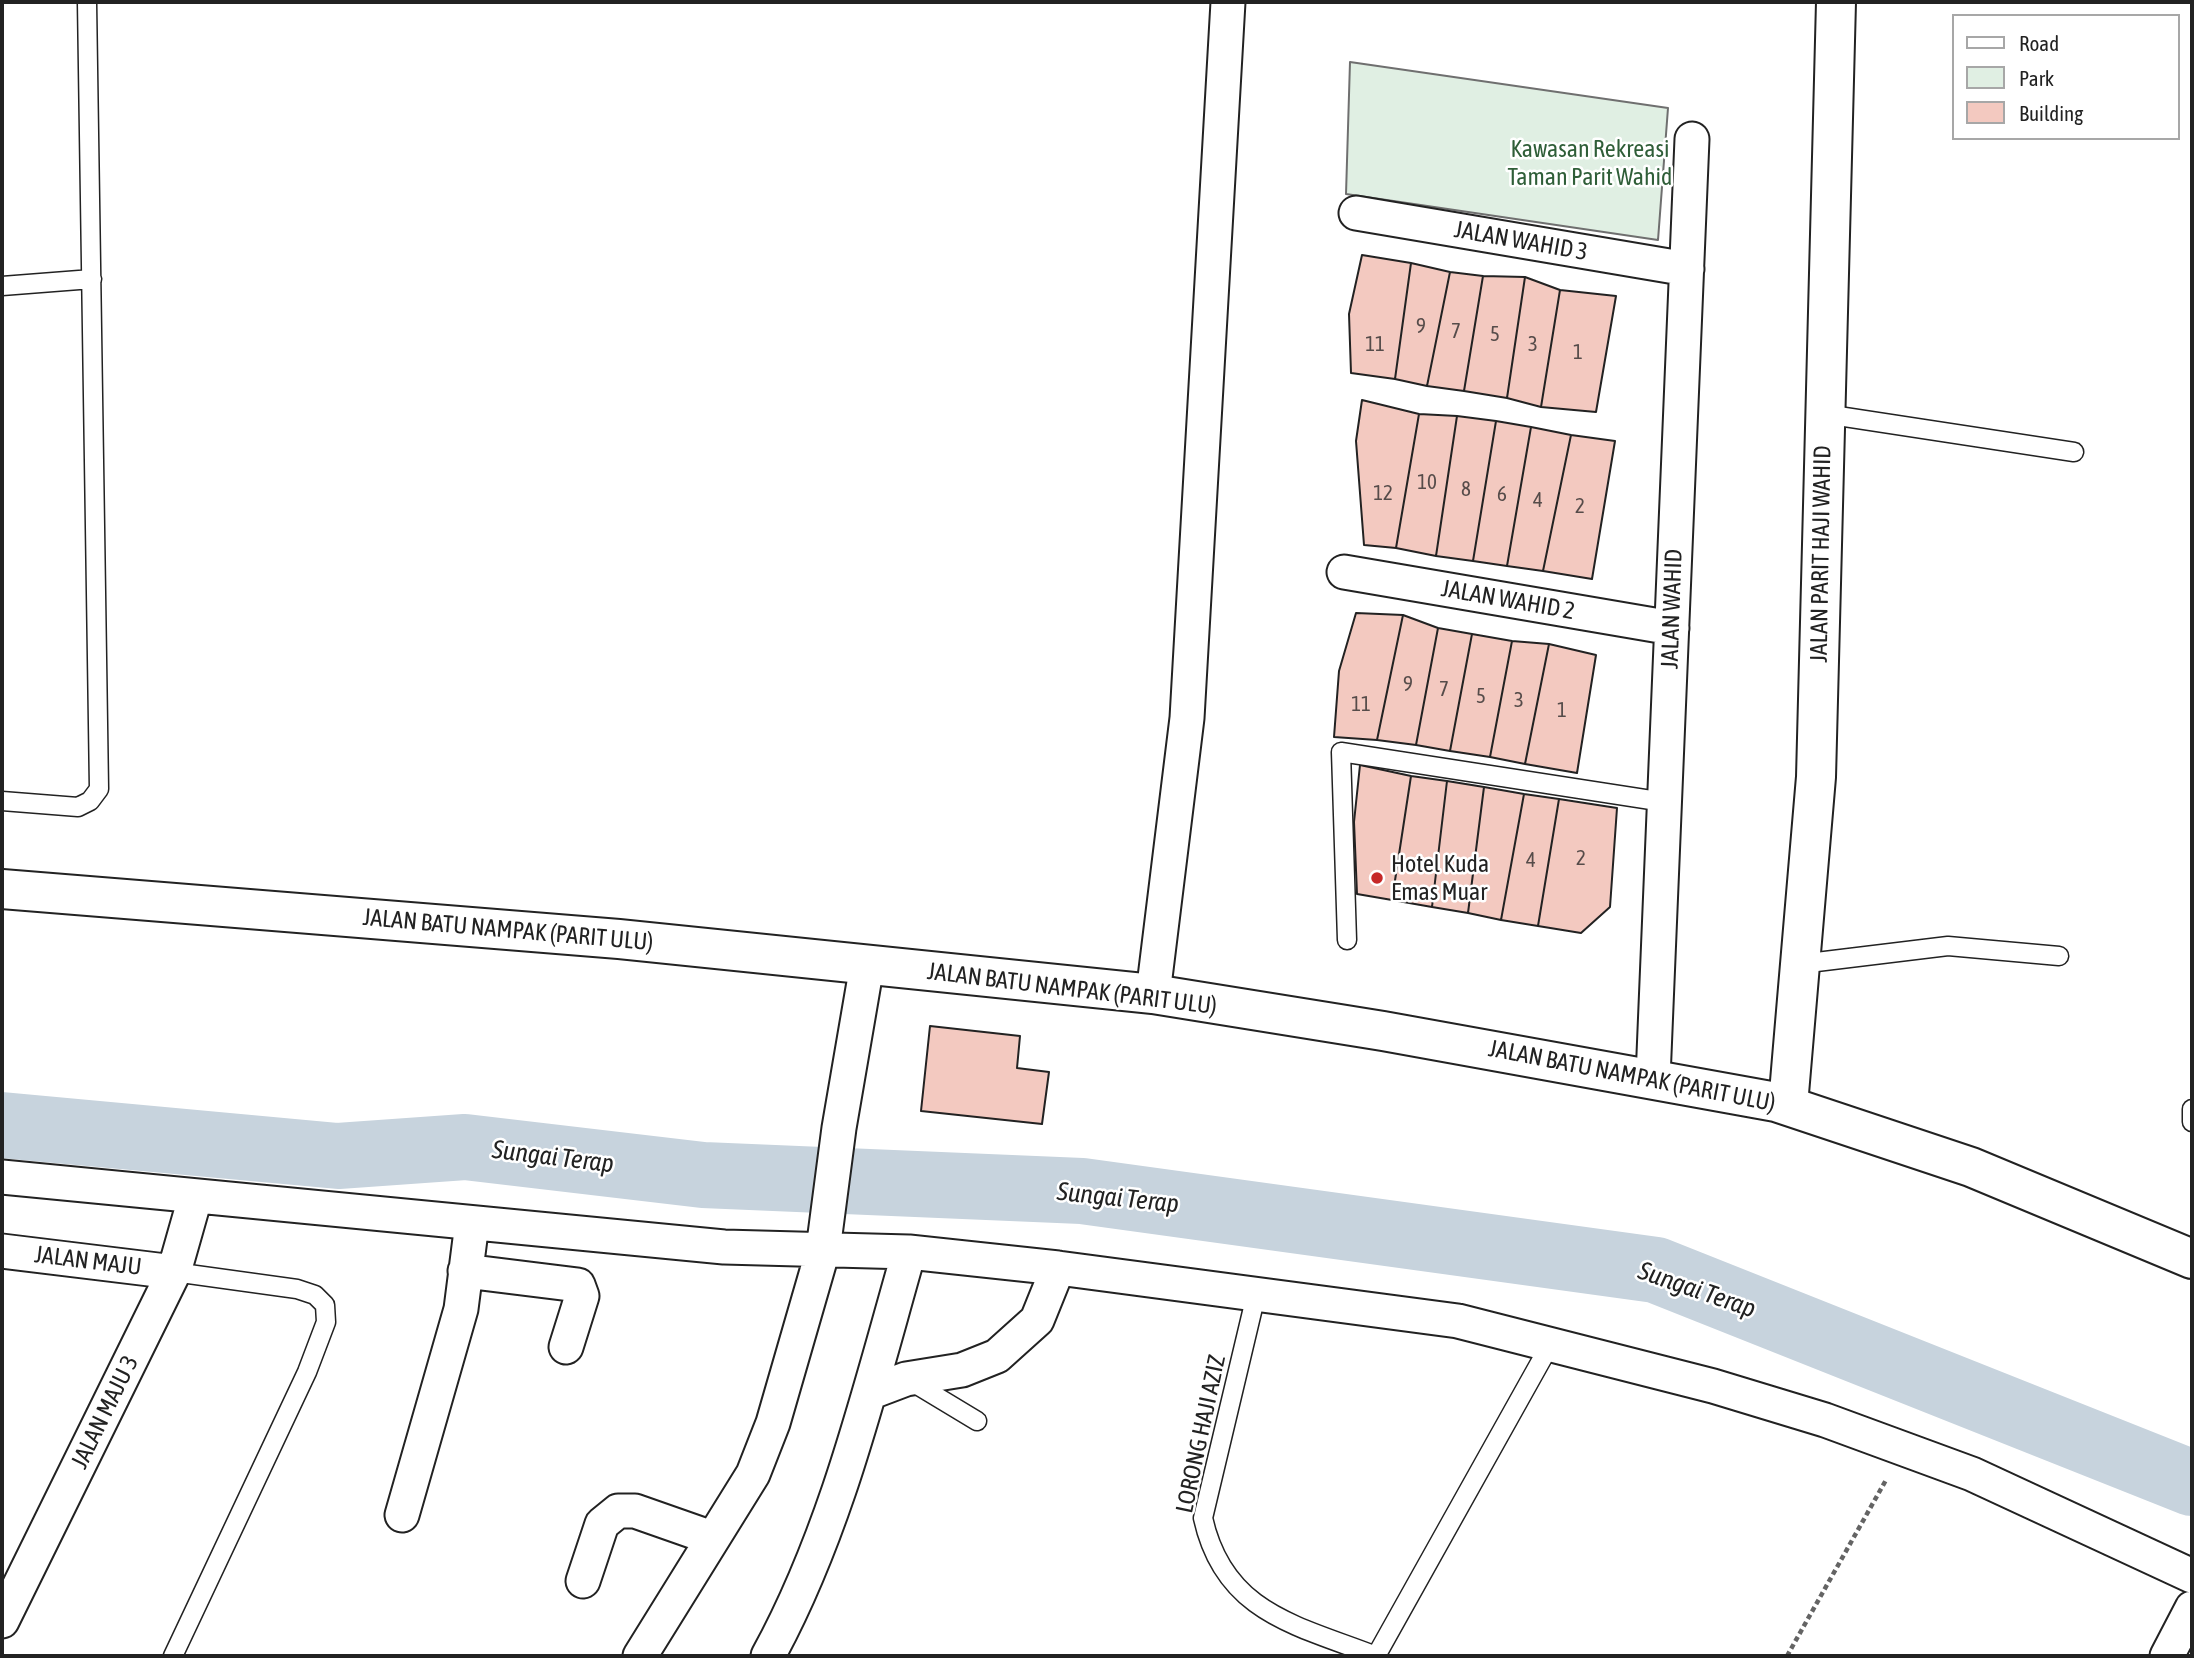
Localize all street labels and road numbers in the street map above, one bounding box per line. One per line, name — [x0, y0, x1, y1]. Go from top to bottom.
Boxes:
street label: JALAN WAHID 3 — [1452, 215, 1590, 267]
street label: JALAN PARIT HAJI WAHID — [1805, 445, 1837, 663]
street label: JALAN WAHID — [1656, 548, 1688, 670]
street label: JALAN WAHID 2 — [1439, 574, 1577, 626]
street label: JALAN BATU NAMPAK (PARIT ULU) — [362, 903, 654, 957]
street label: JALAN BATU NAMPAK (PARIT ULU) — [926, 957, 1218, 1021]
street label: JALAN BATU NAMPAK (PARIT ULU) — [1486, 1034, 1778, 1118]
street label: JALAN MAJU — [33, 1240, 143, 1282]
street label: JALAN MAJU 3 — [65, 1351, 145, 1473]
street label: LORONG HAJI AZIZ — [1170, 1352, 1232, 1516]

